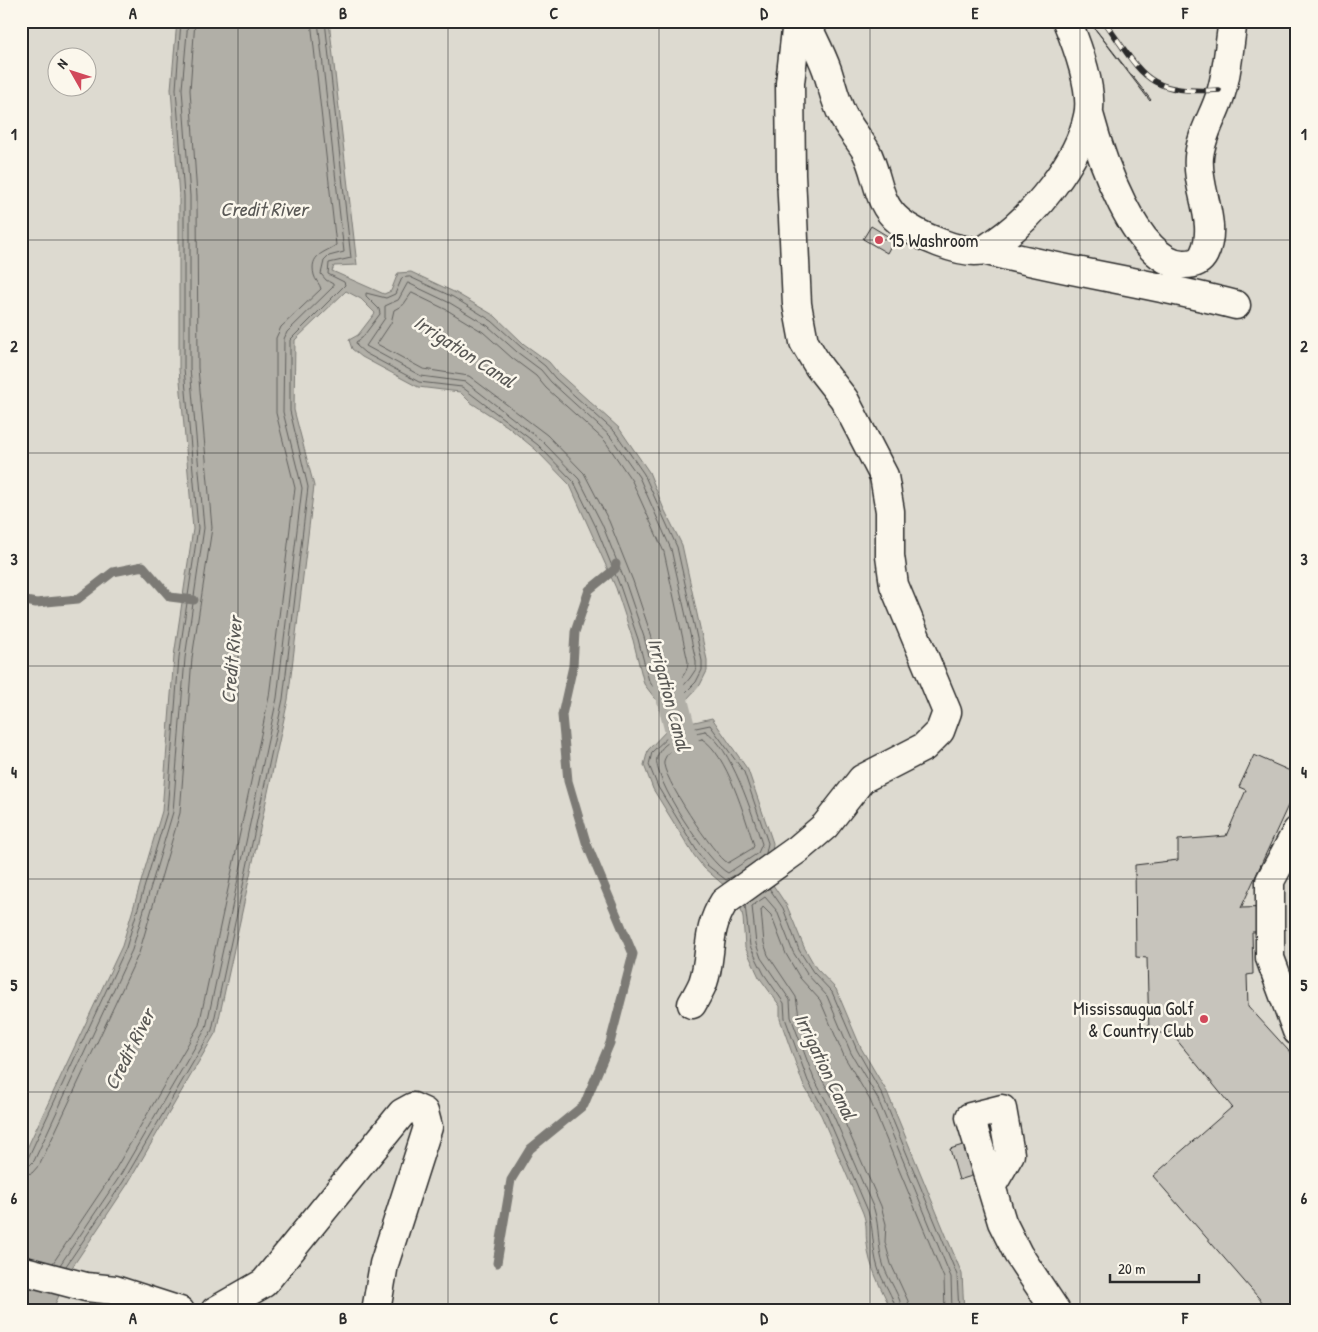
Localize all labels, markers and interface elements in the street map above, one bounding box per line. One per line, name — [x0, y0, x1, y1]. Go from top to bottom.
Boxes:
text: A — [129, 2, 137, 24]
text: B — [339, 2, 347, 24]
text: C — [550, 2, 559, 24]
text: D — [760, 2, 768, 24]
text: E — [971, 2, 979, 24]
text: F — [1181, 2, 1189, 24]
north arrow — [48, 48, 98, 98]
text: N — [52, 54, 72, 72]
text: 1 — [11, 123, 17, 145]
text: 1 — [1301, 123, 1307, 145]
water label: Credit River — [220, 195, 310, 222]
place label: 15 Washroom — [889, 227, 978, 253]
marker: 15 Washroom — [873, 234, 885, 246]
water label: Irrigation Canal — [409, 308, 522, 395]
text: 2 — [10, 335, 18, 357]
text: 2 — [1300, 335, 1308, 357]
text: 3 — [10, 548, 18, 570]
text: 3 — [1300, 548, 1308, 570]
water label: Credit River — [214, 613, 248, 705]
water label: Irrigation Canal — [641, 635, 698, 755]
text: 4 — [11, 761, 17, 783]
text: 4 — [1301, 761, 1307, 783]
text: 5 — [11, 974, 18, 996]
text: 5 — [1301, 974, 1308, 996]
place label: Mississaugua Golf & Country Club — [1073, 995, 1194, 1043]
water label: Credit River — [97, 1002, 162, 1094]
water label: Irrigation Canal — [788, 1008, 864, 1126]
marker: Mississaugua Golf & Country Club — [1198, 1013, 1210, 1025]
text: 6 — [11, 1187, 18, 1209]
text: 6 — [1301, 1187, 1308, 1209]
scale bar — [1110, 1252, 1199, 1284]
text: 20 m — [1118, 1258, 1145, 1279]
text: A — [129, 1307, 137, 1329]
text: B — [339, 1307, 347, 1329]
text: C — [550, 1307, 559, 1329]
text: D — [760, 1307, 768, 1329]
text: E — [971, 1307, 979, 1329]
text: F — [1181, 1307, 1189, 1329]

